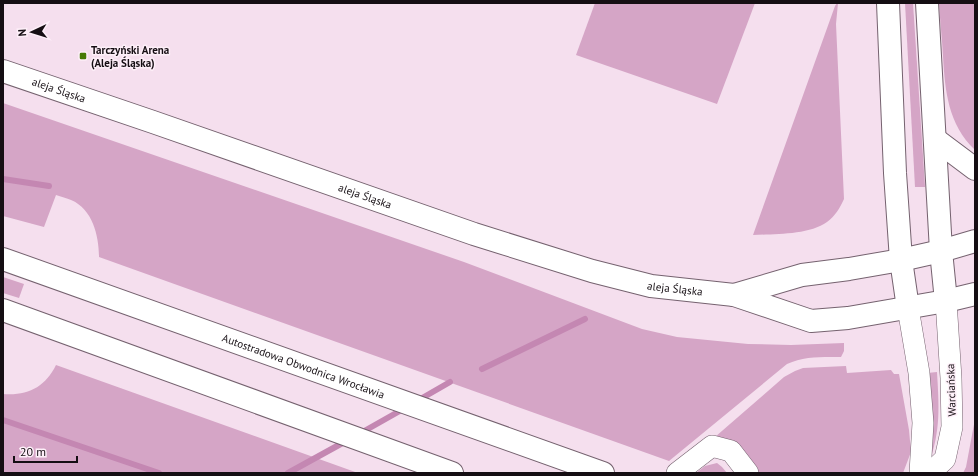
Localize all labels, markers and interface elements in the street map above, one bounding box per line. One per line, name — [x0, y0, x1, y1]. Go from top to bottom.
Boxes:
north arrow — [12, 12, 52, 52]
text: N — [15, 29, 29, 37]
place label: Tarczyński Arena (Aleja Śląska) — [91, 43, 169, 70]
marker: Tarczyński Arena (Aleja Śląska) — [78, 51, 88, 61]
street label: aleja Śląska — [30, 74, 87, 106]
street label: aleja Śląska — [337, 180, 394, 212]
street label: aleja Śląska — [646, 278, 703, 299]
street label: Autostradowa Obwodnica Wrocławia — [220, 331, 387, 402]
street label: Warciańska — [943, 363, 959, 417]
scale bar — [14, 438, 77, 464]
text: 20 m — [20, 444, 46, 459]

